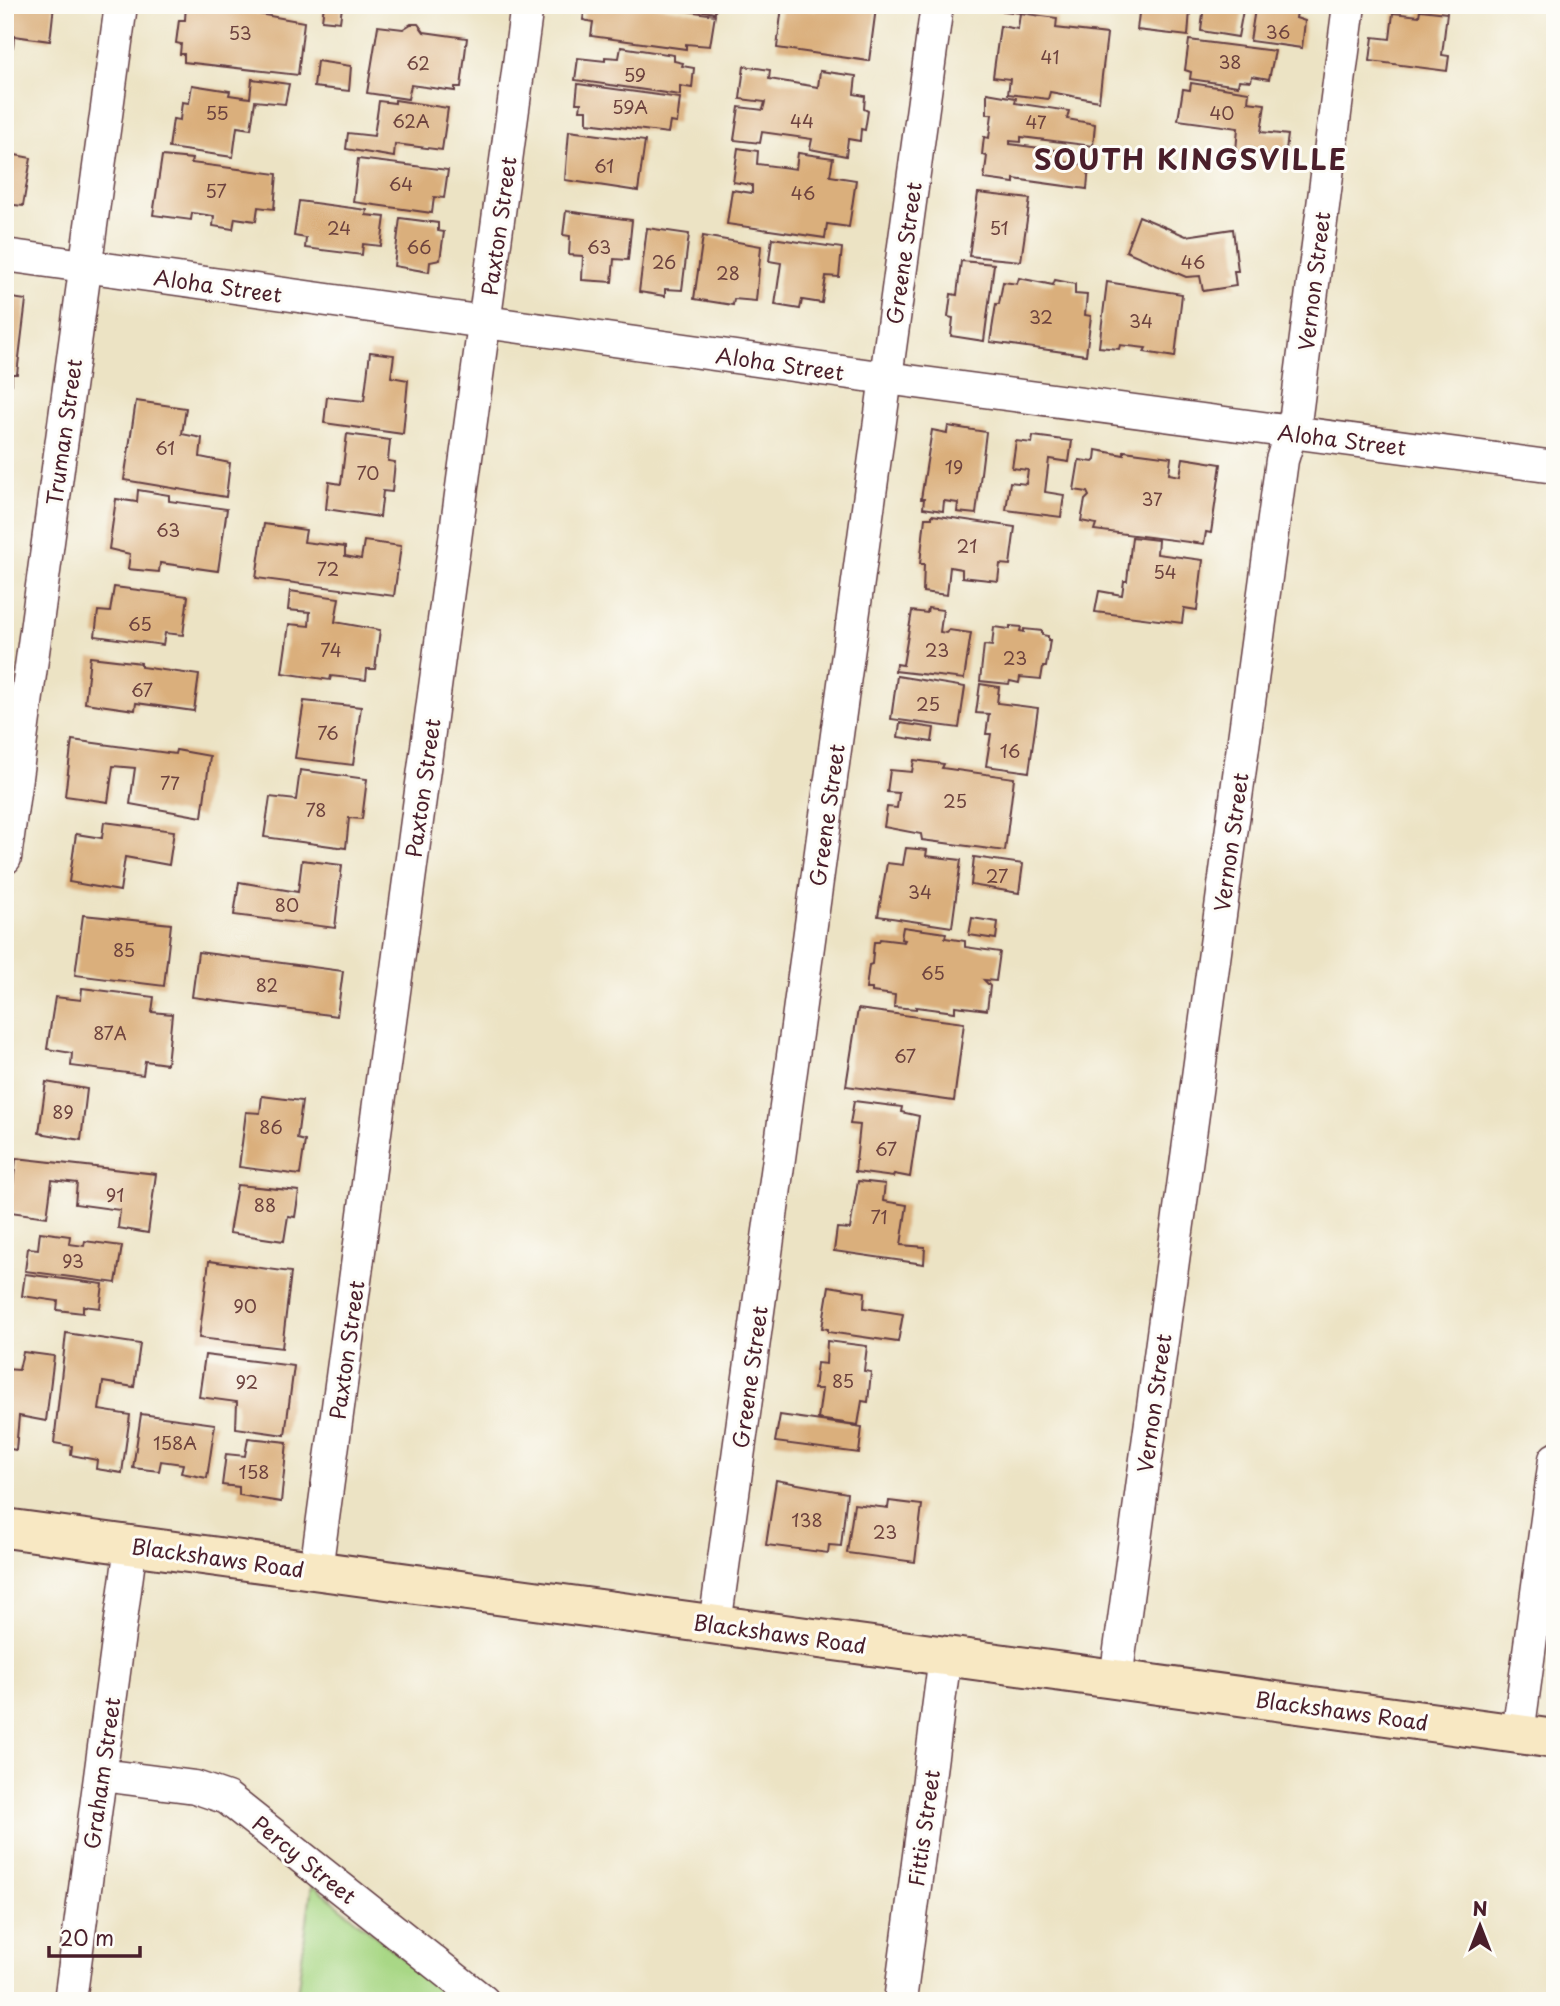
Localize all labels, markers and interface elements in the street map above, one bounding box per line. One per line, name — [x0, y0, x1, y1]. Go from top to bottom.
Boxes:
house number: 36 — [1266, 18, 1290, 45]
house number: 53 — [228, 19, 252, 46]
house number: 41 — [1041, 43, 1059, 70]
house number: 38 — [1218, 48, 1242, 75]
house number: 62 — [406, 49, 430, 76]
house number: 59 — [624, 61, 646, 88]
house number: 59A — [612, 93, 648, 120]
house number: 55 — [205, 99, 229, 126]
house number: 40 — [1209, 99, 1235, 126]
house number: 62A — [392, 107, 430, 134]
house number: 44 — [790, 107, 814, 134]
house number: 47 — [1025, 108, 1047, 135]
district label: SOUTH KINGSVILLE — [1034, 137, 1348, 180]
house number: 61 — [594, 152, 614, 179]
street label: Paxton Street — [472, 154, 524, 298]
house number: 64 — [389, 170, 413, 197]
house number: 57 — [205, 177, 227, 204]
house number: 46 — [791, 179, 815, 206]
street label: Greene Street — [877, 180, 929, 326]
street label: Vernon Street — [1289, 210, 1337, 352]
house number: 24 — [327, 214, 351, 241]
house number: 51 — [989, 214, 1009, 241]
house number: 66 — [407, 233, 431, 260]
house number: 63 — [587, 233, 611, 260]
house number: 26 — [652, 248, 676, 275]
house number: 46 — [1181, 248, 1205, 275]
house number: 28 — [716, 259, 740, 286]
street label: Aloha Street — [152, 260, 284, 310]
house number: 32 — [1029, 303, 1053, 330]
house number: 34 — [1129, 307, 1153, 334]
street label: Aloha Street — [714, 338, 846, 388]
street label: Truman Street — [37, 357, 89, 507]
street label: Aloha Street — [1276, 415, 1408, 463]
house number: 61 — [155, 434, 175, 461]
house number: 19 — [945, 453, 963, 480]
house number: 70 — [357, 459, 379, 486]
house number: 37 — [1141, 485, 1163, 512]
house number: 63 — [156, 516, 180, 543]
house number: 21 — [957, 532, 977, 559]
house number: 72 — [317, 555, 339, 582]
house number: 54 — [1153, 558, 1177, 585]
house number: 65 — [128, 610, 152, 637]
house number: 74 — [320, 636, 342, 663]
house number: 23 — [925, 636, 949, 663]
house number: 23 — [1003, 644, 1027, 671]
house number: 67 — [131, 676, 153, 703]
house number: 25 — [916, 690, 940, 717]
street label: Paxton Street — [396, 716, 448, 860]
house number: 76 — [317, 719, 339, 746]
house number: 16 — [1000, 737, 1020, 764]
street label: Greene Street — [800, 742, 852, 888]
house number: 77 — [160, 769, 180, 796]
street label: Vernon Street — [1204, 770, 1256, 914]
house number: 25 — [943, 787, 967, 814]
house number: 78 — [306, 796, 327, 823]
house number: 27 — [986, 862, 1008, 889]
house number: 34 — [908, 878, 932, 905]
house number: 80 — [275, 891, 299, 918]
house number: 85 — [113, 936, 135, 963]
house number: 65 — [921, 959, 945, 986]
house number: 82 — [256, 971, 278, 998]
house number: 87A — [93, 1019, 127, 1046]
house number: 67 — [894, 1042, 916, 1069]
house number: 89 — [52, 1098, 74, 1125]
house number: 86 — [259, 1113, 283, 1140]
house number: 67 — [875, 1135, 897, 1162]
house number: 91 — [106, 1181, 124, 1208]
house number: 88 — [254, 1191, 276, 1218]
house number: 71 — [871, 1203, 887, 1230]
house number: 93 — [62, 1247, 84, 1274]
street label: Paxton Street — [320, 1278, 372, 1422]
house number: 90 — [233, 1292, 257, 1319]
street label: Greene Street — [723, 1304, 775, 1450]
street label: Vernon Street — [1127, 1331, 1179, 1475]
house number: 85 — [832, 1367, 854, 1394]
house number: 92 — [236, 1368, 258, 1395]
house number: 158A — [153, 1429, 197, 1456]
house number: 158 — [239, 1458, 269, 1485]
house number: 138 — [791, 1506, 823, 1533]
house number: 23 — [873, 1518, 897, 1545]
street label: Blackshaws Road — [130, 1529, 306, 1585]
street label: Blackshaws Road — [692, 1605, 868, 1661]
street label: Blackshaws Road — [1254, 1682, 1430, 1738]
street label: Graham Street — [75, 1695, 127, 1851]
street label: Fittis Street — [899, 1768, 947, 1888]
street label: Percy Street — [246, 1807, 364, 1911]
north arrow — [1444, 1890, 1514, 1960]
text: N — [1472, 1894, 1488, 1922]
scale bar — [49, 1915, 140, 1959]
text: 20 m — [60, 1921, 114, 1953]

